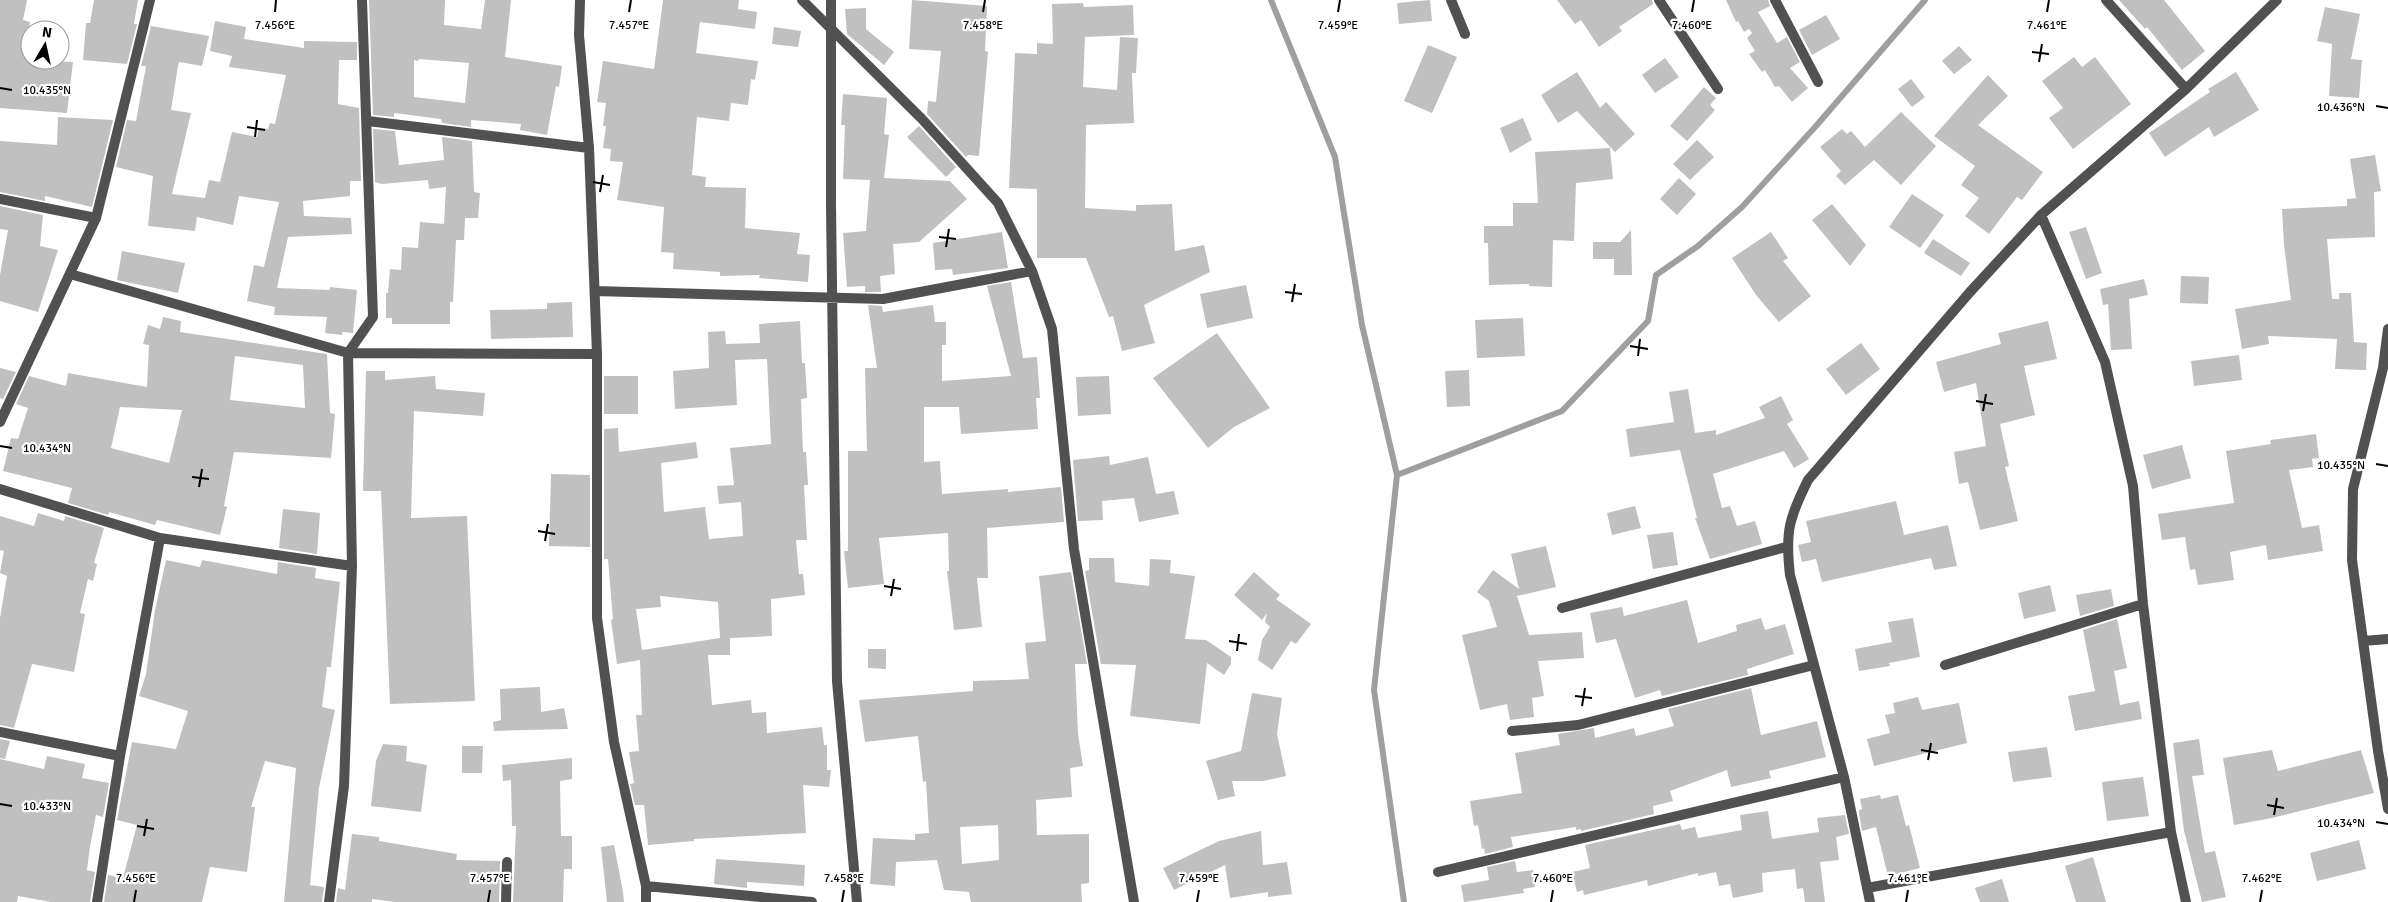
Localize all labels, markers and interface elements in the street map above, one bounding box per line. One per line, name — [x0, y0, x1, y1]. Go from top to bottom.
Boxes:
text: 7.456°E — [255, 18, 295, 33]
text: 7.457°E — [609, 18, 649, 33]
text: 7.458°E — [963, 18, 1003, 33]
text: 7.459°E — [1318, 18, 1358, 33]
text: 7.460°E — [1672, 18, 1712, 33]
text: 7.461°E — [2027, 18, 2067, 33]
north arrow — [20, 20, 70, 70]
text: N — [41, 23, 53, 42]
text: 10.435°N — [23, 83, 71, 98]
text: 10.436°N — [2317, 100, 2365, 115]
text: 10.434°N — [23, 441, 71, 456]
text: 10.435°N — [2317, 458, 2365, 473]
text: 10.433°N — [23, 799, 71, 814]
text: 10.434°N — [2317, 816, 2365, 831]
text: 7.456°E — [116, 871, 156, 886]
text: 7.457°E — [470, 871, 510, 886]
text: 7.458°E — [824, 871, 864, 886]
text: 7.459°E — [1179, 871, 1219, 886]
text: 7.460°E — [1533, 871, 1573, 886]
text: 7.461°E — [1888, 871, 1928, 886]
text: 7.462°E — [2242, 871, 2282, 886]

